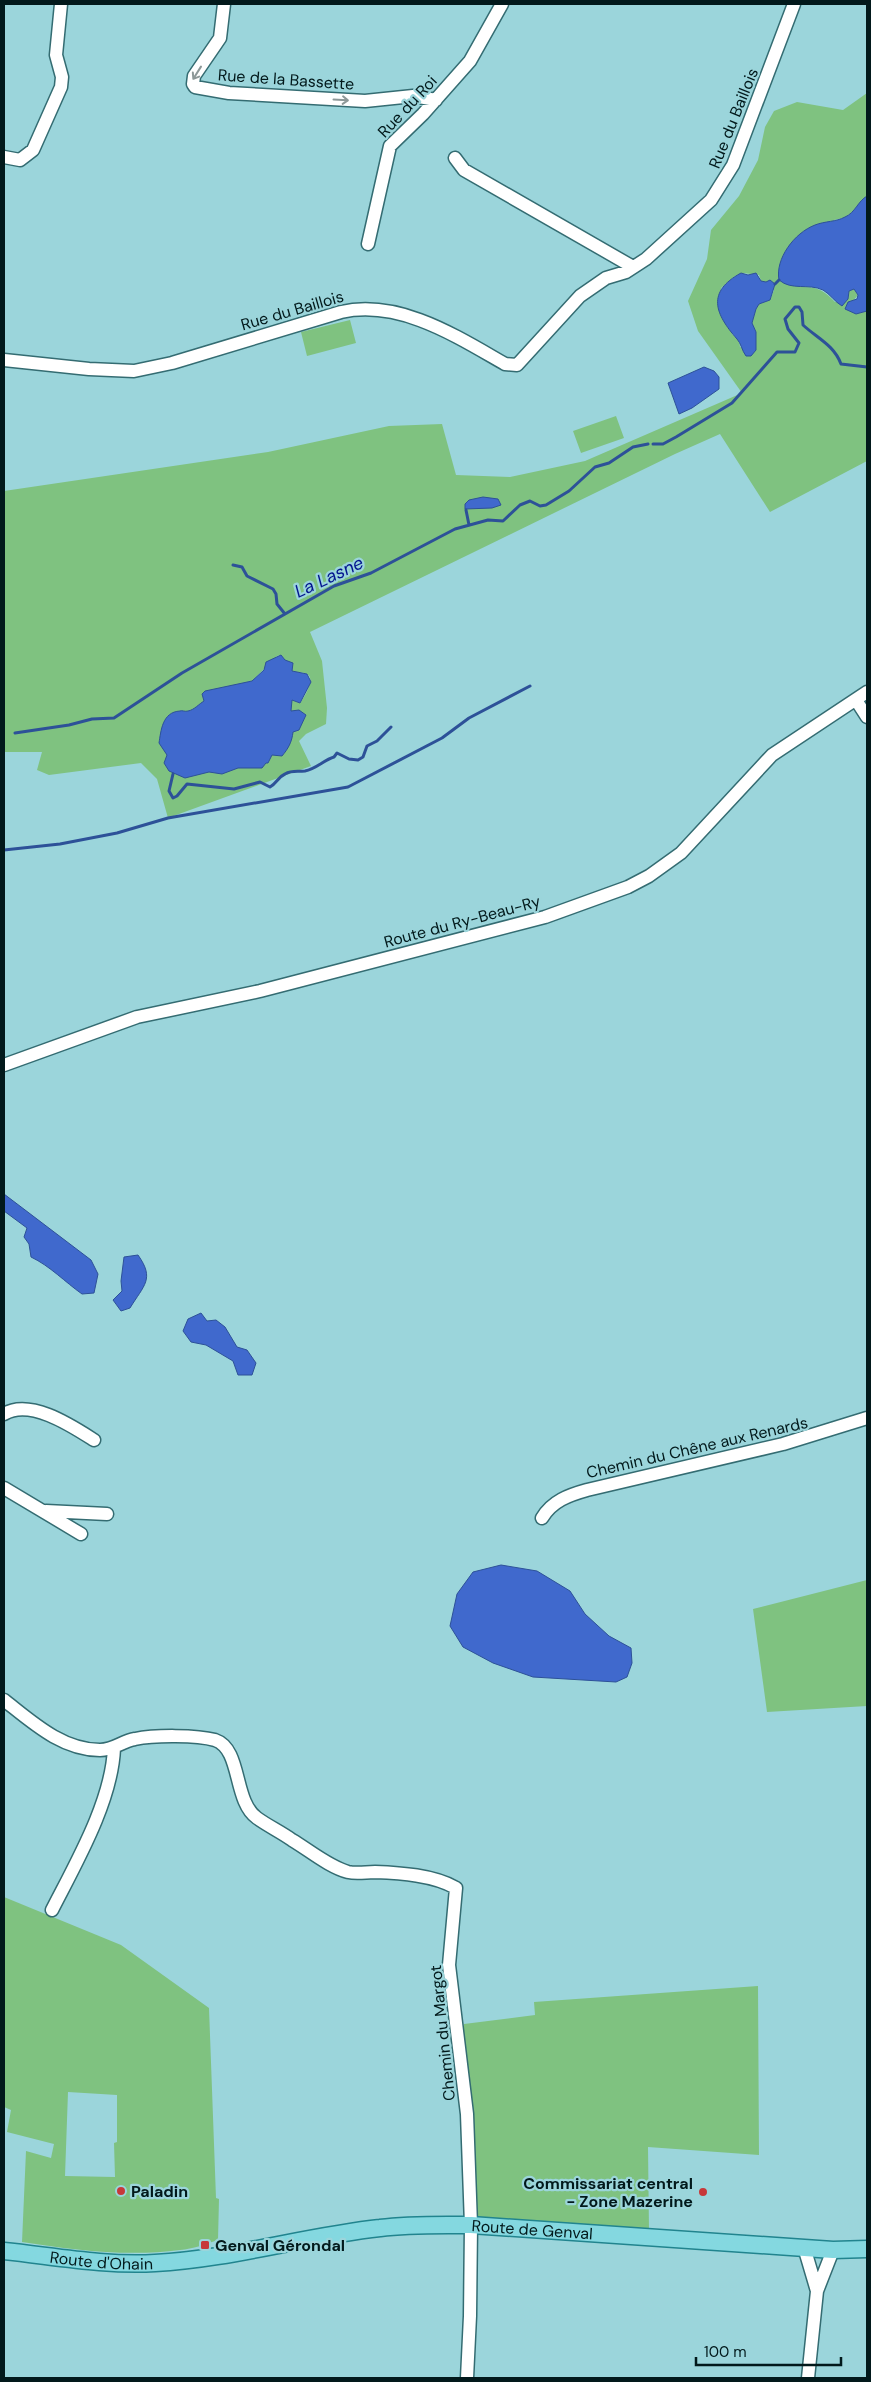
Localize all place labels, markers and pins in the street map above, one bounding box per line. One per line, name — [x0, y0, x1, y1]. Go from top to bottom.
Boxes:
place label: Commissariat central - Zone Mazerine — [523, 2173, 693, 2212]
place label: Paladin — [131, 2181, 188, 2202]
marker: Paladin — [115, 2185, 127, 2197]
marker: Commissariat central - Zone Mazerine — [697, 2186, 709, 2198]
place label: Genval Gérondal — [215, 2235, 345, 2256]
marker: Genval Gérondal — [199, 2239, 211, 2251]

